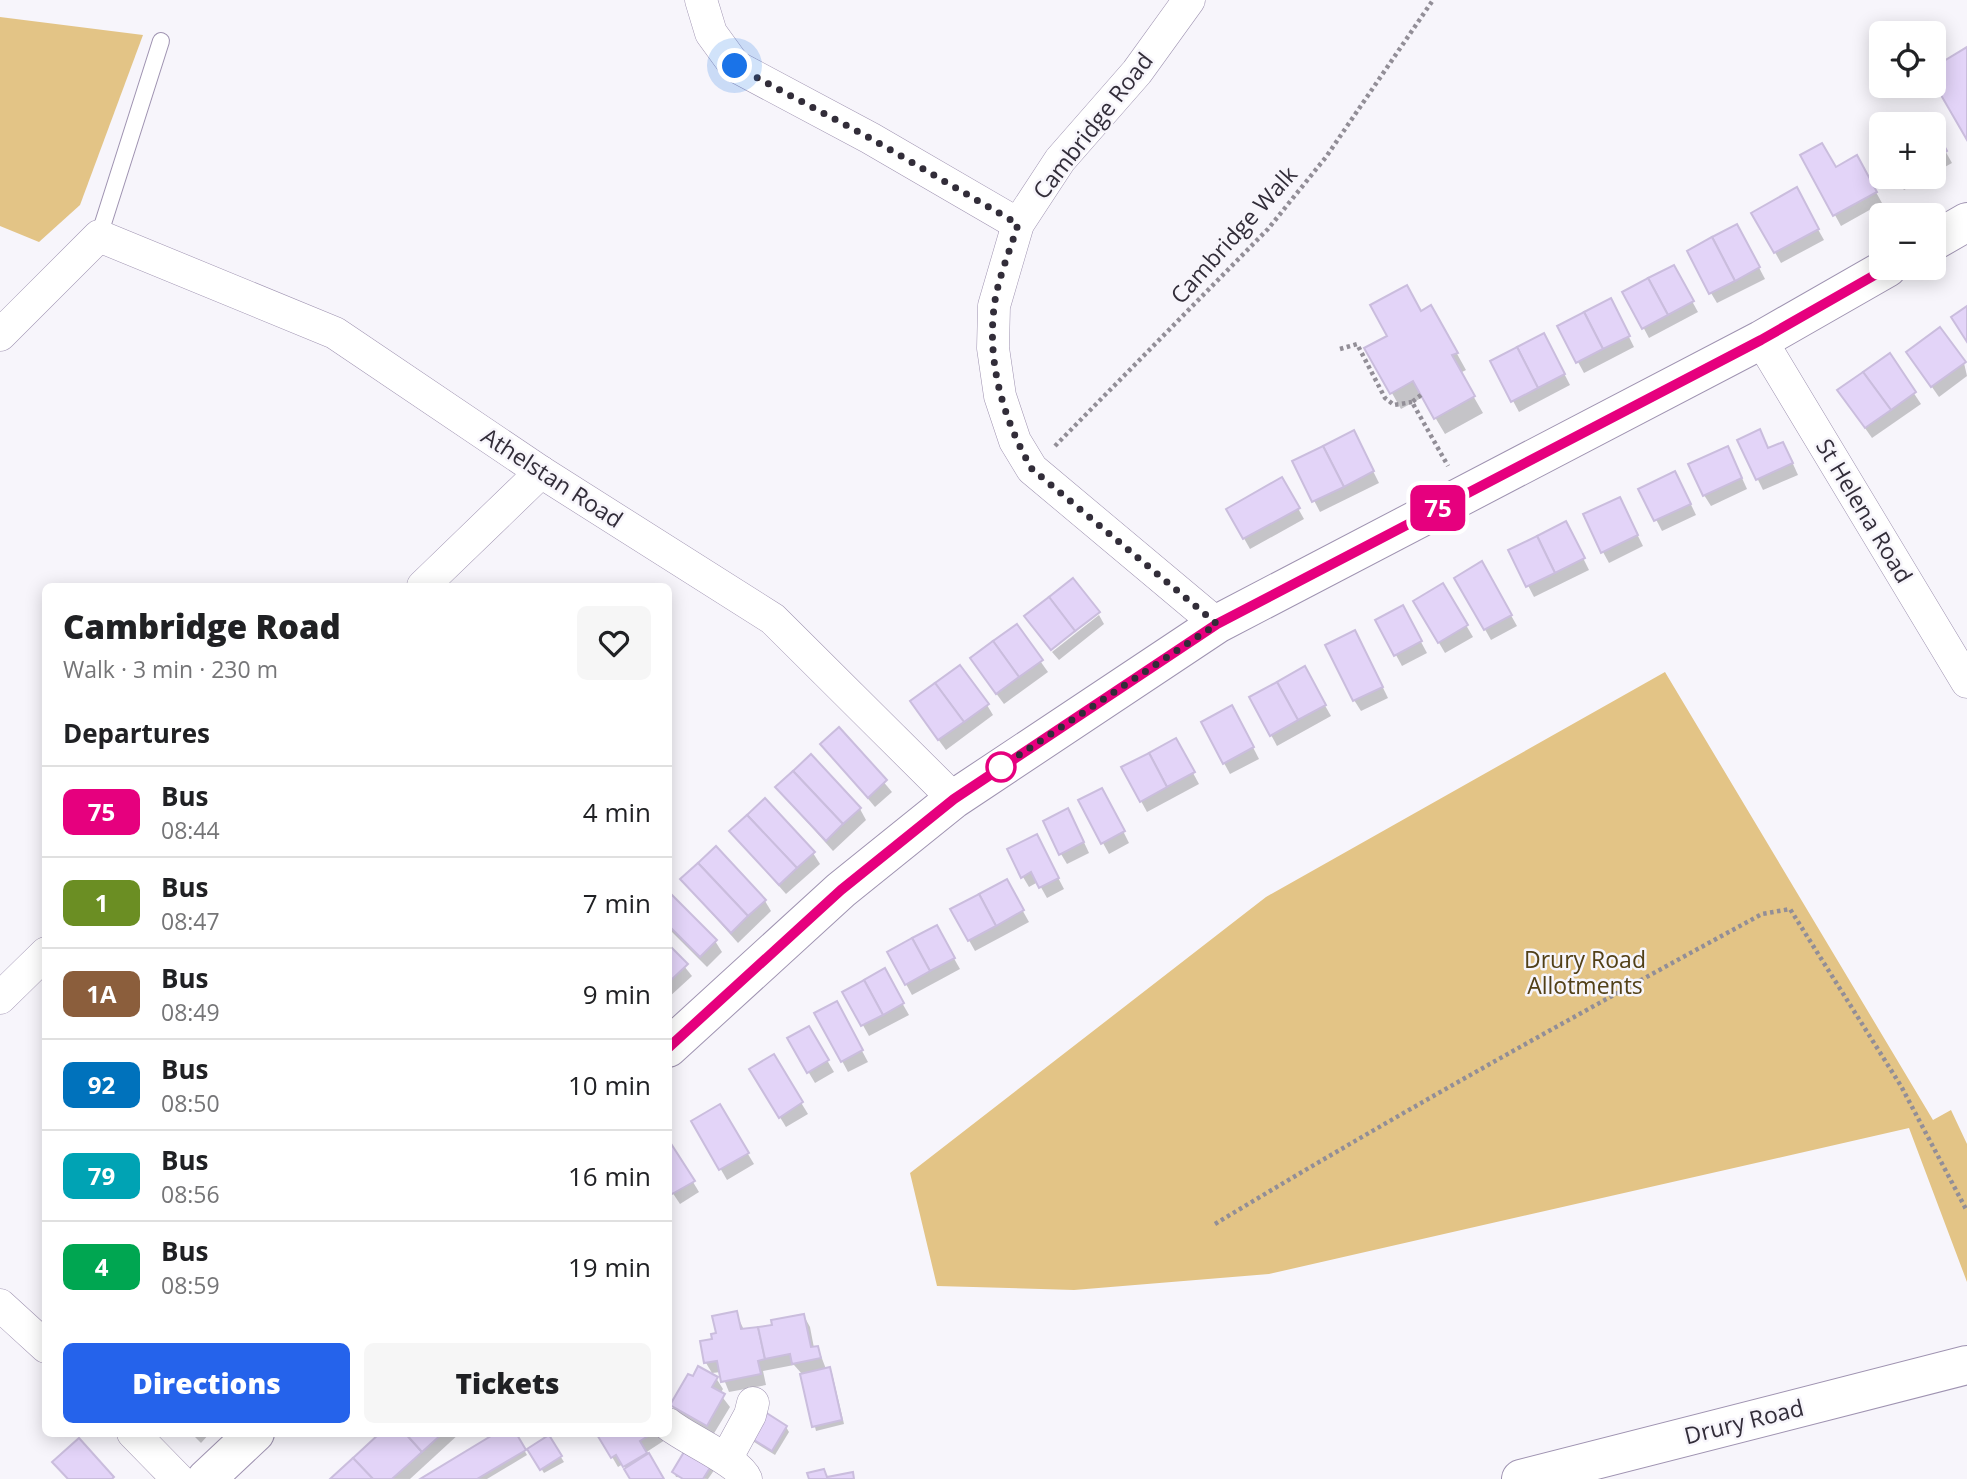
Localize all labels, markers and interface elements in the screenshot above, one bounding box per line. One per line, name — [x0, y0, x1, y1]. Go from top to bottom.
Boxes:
map controls — [1869, 21, 1946, 280]
button: locate — [1869, 21, 1946, 98]
street label: Cambridge Road — [1025, 45, 1160, 205]
your location — [717, 48, 752, 83]
button: + — [1869, 112, 1946, 189]
street label: Cambridge Walk — [1163, 159, 1304, 310]
button: − — [1869, 203, 1946, 280]
street label: Athelstan Road — [476, 419, 629, 535]
street label: St Helena Road — [1809, 432, 1921, 589]
line badge: 75 — [1406, 485, 1470, 531]
text: 75 — [1424, 491, 1452, 524]
text: Cambridge Road — [63, 604, 341, 649]
button: heart — [577, 606, 651, 680]
text: Walk · 3 min · 230 m — [63, 653, 278, 685]
text: Departures — [63, 715, 210, 751]
unlabelled marker — [986, 752, 1016, 782]
text: Bus — [161, 778, 208, 814]
text: 4 min — [583, 794, 651, 830]
text: 75 — [88, 795, 115, 828]
text: 08:44 — [161, 814, 220, 846]
text: Bus — [161, 869, 208, 905]
text: 7 min — [583, 885, 651, 921]
text: 1 — [95, 886, 108, 919]
text: 08:47 — [161, 905, 220, 937]
park label: Drury Road Allotments — [1524, 943, 1646, 1001]
text: Bus — [161, 960, 208, 996]
text: 9 min — [583, 976, 651, 1012]
text: 1A — [86, 977, 117, 1010]
text: 08:49 — [161, 996, 220, 1028]
text: Bus — [161, 1051, 208, 1087]
text: 10 min — [568, 1067, 651, 1103]
text: 92 — [88, 1068, 115, 1101]
text: 08:50 — [161, 1087, 220, 1119]
text: Bus — [161, 1142, 208, 1178]
text: 16 min — [568, 1158, 651, 1194]
text: 79 — [88, 1159, 115, 1192]
text: 08:56 — [161, 1178, 220, 1210]
text: Bus — [161, 1233, 208, 1269]
text: 19 min — [568, 1249, 651, 1285]
text: 4 — [95, 1250, 108, 1283]
text: 08:59 — [161, 1269, 220, 1301]
button: Directions — [63, 1343, 350, 1423]
button: Tickets — [364, 1343, 651, 1423]
street label: Drury Road — [1681, 1391, 1807, 1451]

